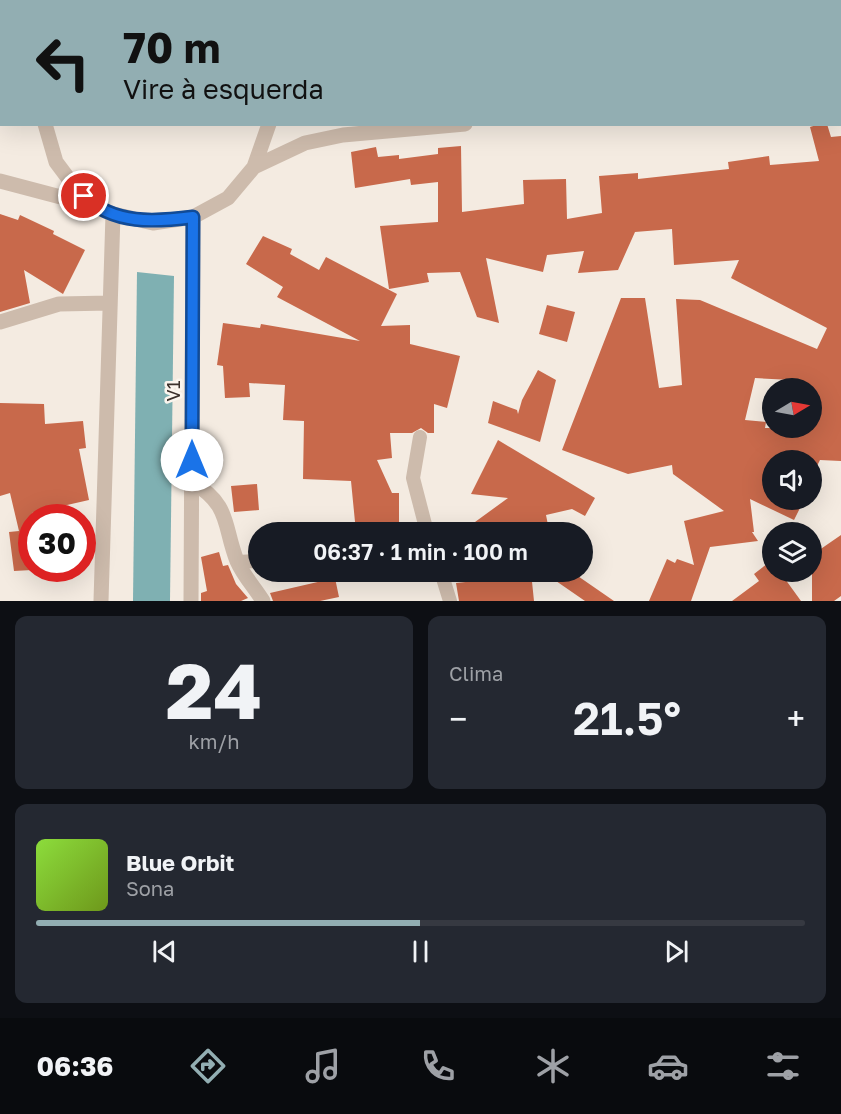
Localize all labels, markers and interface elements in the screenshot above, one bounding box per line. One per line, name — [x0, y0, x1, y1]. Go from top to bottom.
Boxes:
text: 70 m — [123, 22, 220, 72]
icon: left — [24, 24, 102, 102]
text: Vire à esquerda — [123, 73, 324, 105]
pin — [58, 170, 109, 221]
icon: arrive — [67, 179, 100, 212]
north arrow — [762, 378, 822, 438]
map controls — [762, 378, 822, 582]
street label: V1 — [162, 380, 184, 401]
position arrow — [160, 428, 224, 492]
button: sound — [762, 450, 822, 510]
speed limit sign: 30 — [18, 504, 96, 582]
button: layers — [762, 522, 822, 582]
text: 06:37 · 1 min · 100 m — [313, 538, 528, 565]
text: 24 — [166, 643, 262, 736]
text: Clima — [449, 661, 503, 685]
text: 21.5° — [573, 691, 681, 745]
text: − — [449, 699, 467, 738]
text: + — [787, 699, 805, 738]
text: km/h — [189, 729, 239, 753]
text: Blue Orbit — [126, 849, 234, 876]
text: Sona — [126, 876, 174, 900]
icon: previous — [148, 935, 181, 968]
icon: pause — [404, 935, 437, 968]
icon: next — [660, 935, 693, 968]
icon: directions — [187, 1045, 229, 1087]
icon: music — [302, 1045, 344, 1087]
icon: phone — [417, 1045, 459, 1087]
icon: climate — [532, 1045, 574, 1087]
icon: car — [647, 1045, 689, 1087]
icon: filters — [762, 1045, 804, 1087]
text: 06:36 — [37, 1050, 114, 1082]

